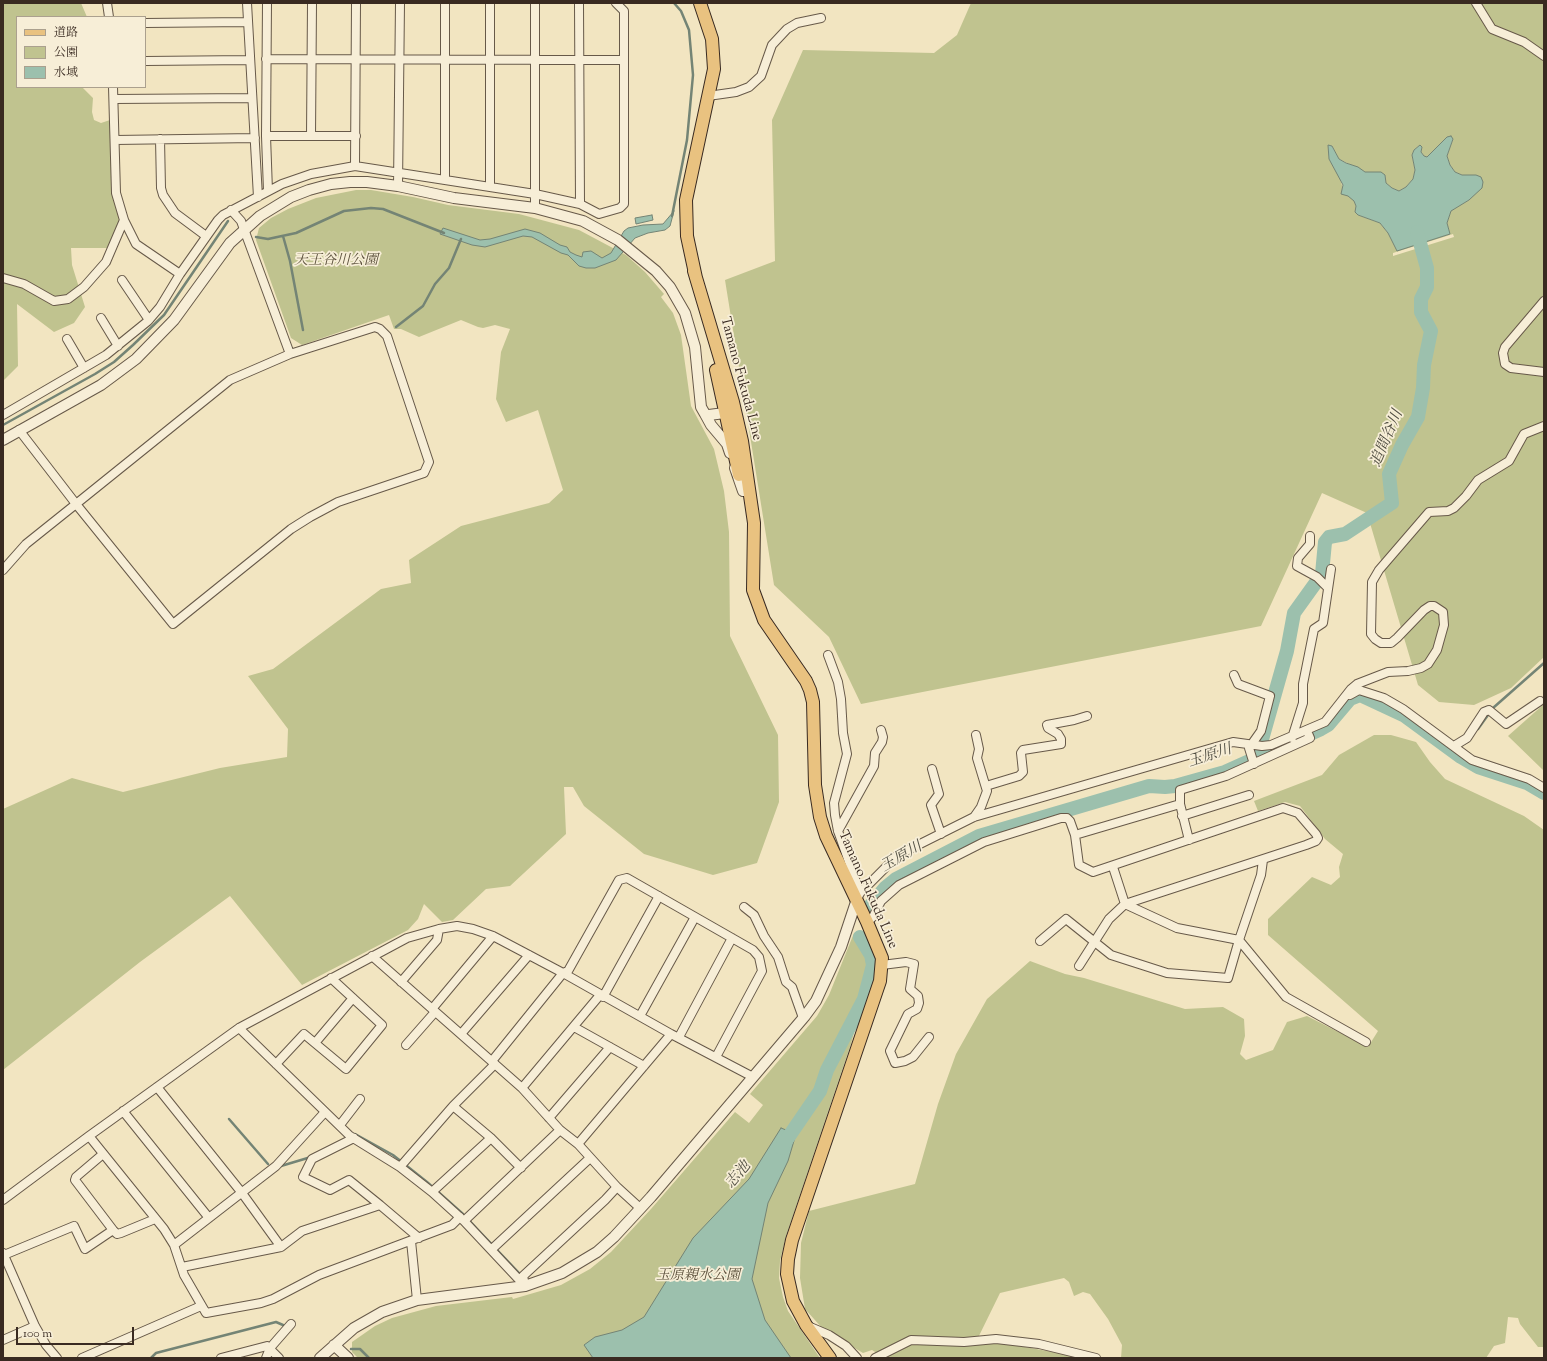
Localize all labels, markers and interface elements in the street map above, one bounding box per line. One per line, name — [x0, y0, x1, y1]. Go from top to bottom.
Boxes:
legend — [16, 16, 146, 88]
text: 道路 — [54, 24, 78, 42]
text: 公園 — [54, 44, 78, 62]
text: 水域 — [54, 64, 78, 82]
park label: 天王谷川公園 — [294, 254, 378, 270]
street label: Tamano Fukuda Line — [715, 315, 765, 443]
water label: 追間谷川 — [1368, 408, 1408, 470]
water label: 玉原川 — [1186, 741, 1234, 773]
street label: Tamano Fukuda Line — [833, 828, 901, 952]
water label: 玉原川 — [878, 839, 926, 877]
water label: 志池 — [722, 1159, 756, 1193]
park label: 玉原親水公園 — [656, 1269, 740, 1285]
scale bar — [18, 1319, 136, 1345]
text: 100 m — [23, 1325, 52, 1343]

